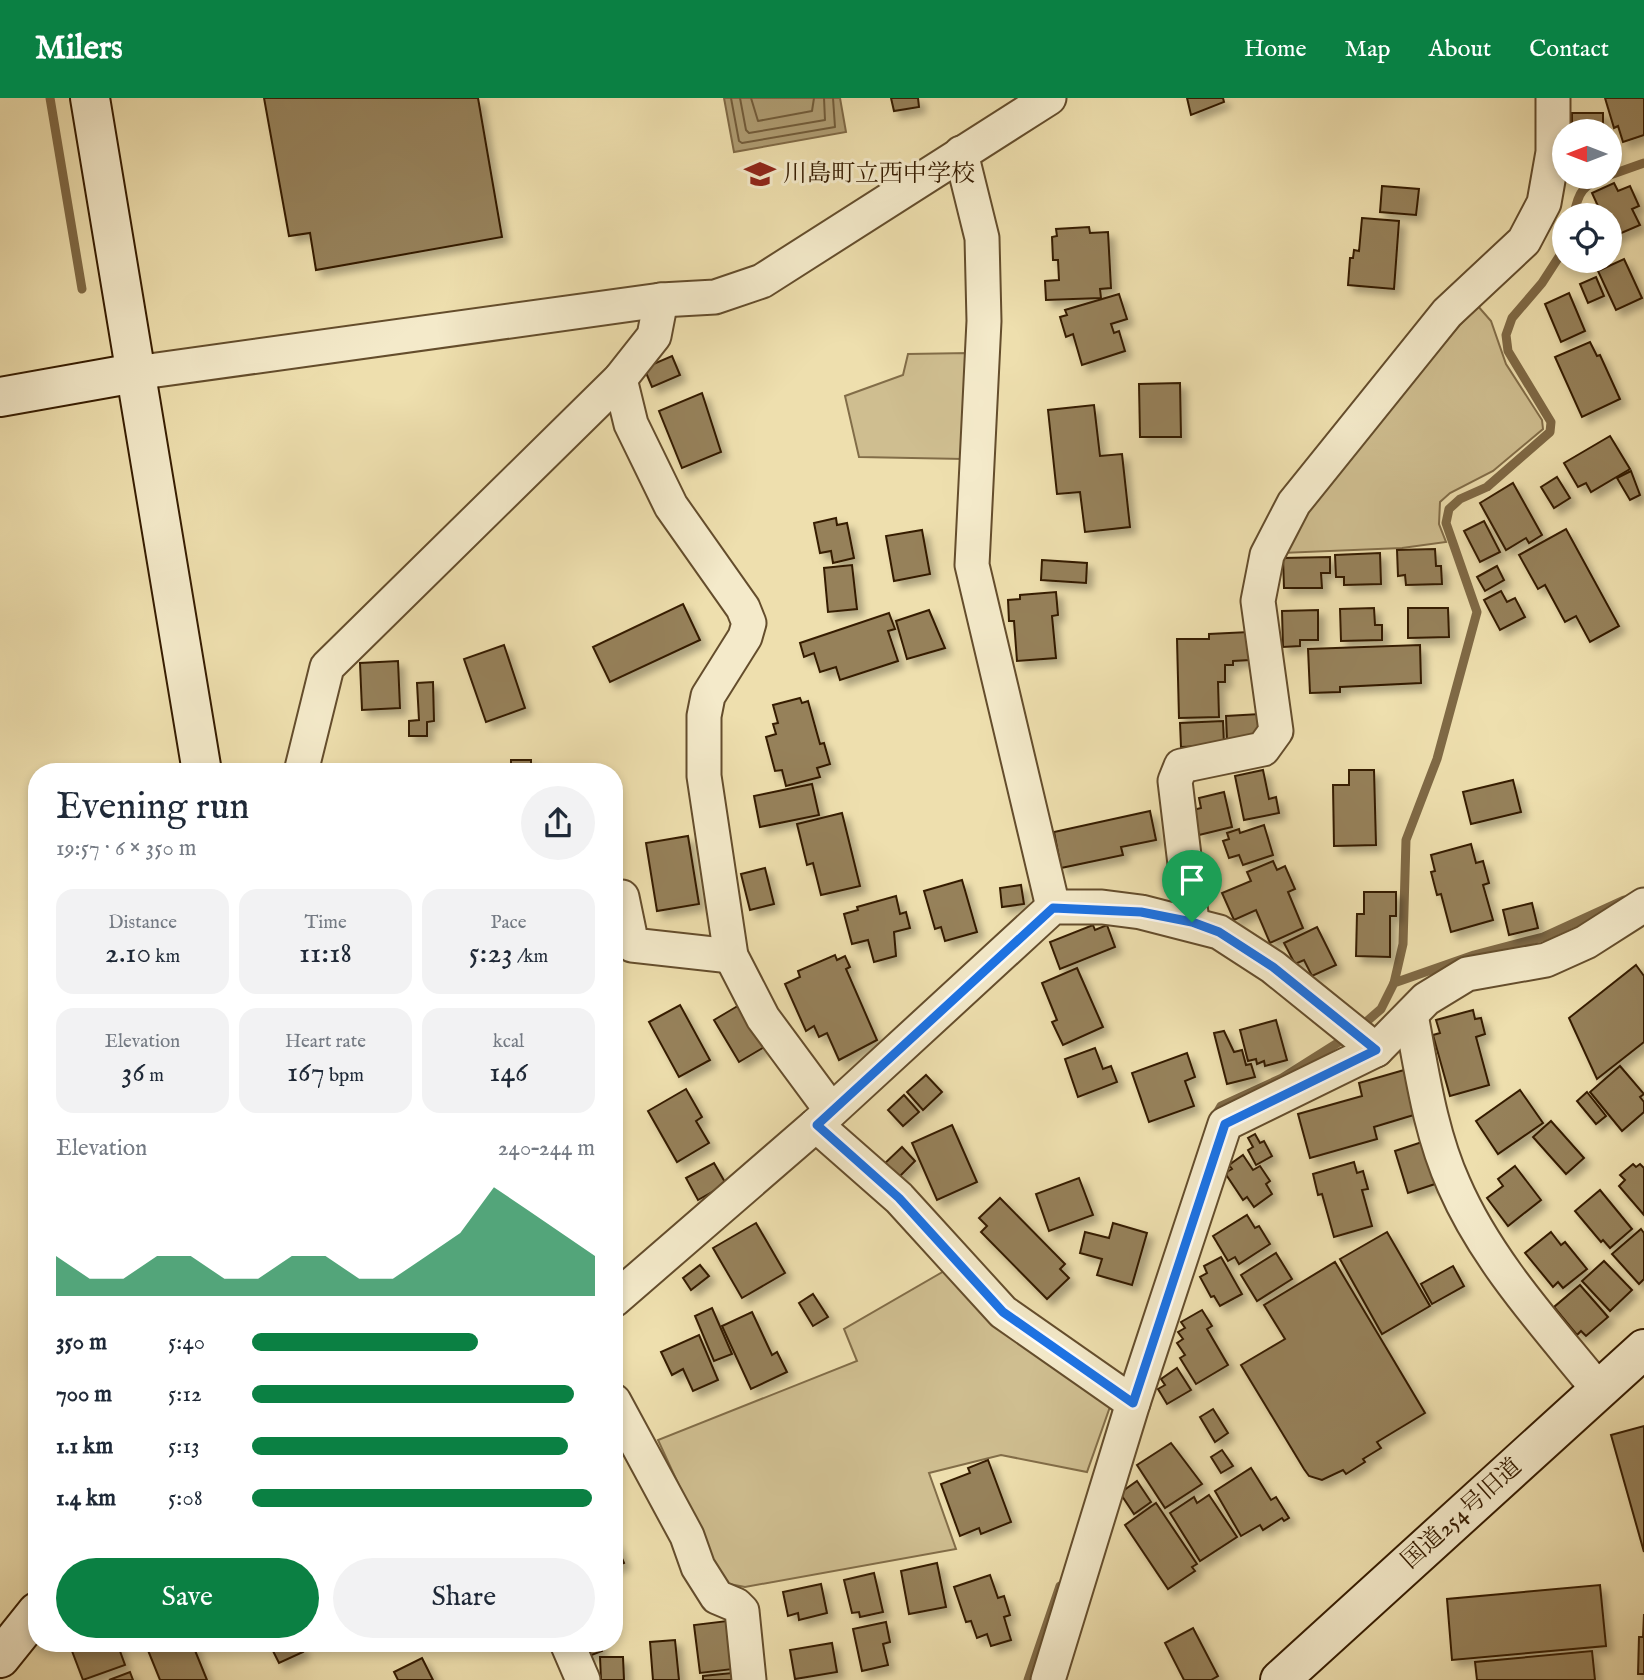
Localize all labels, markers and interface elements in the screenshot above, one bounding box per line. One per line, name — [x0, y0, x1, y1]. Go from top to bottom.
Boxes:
text: Milers — [35, 28, 123, 70]
text: Home — [1244, 34, 1307, 65]
text: Map — [1345, 34, 1391, 65]
text: About — [1429, 34, 1491, 65]
text: Contact — [1529, 34, 1609, 65]
north arrow — [1552, 119, 1622, 189]
map controls — [1552, 119, 1622, 273]
school or university icon: 川島町立西中学校 — [743, 157, 777, 191]
place label: 川島町立西中学校 — [783, 159, 975, 190]
button: locate — [1552, 203, 1622, 273]
text: Evening run — [56, 784, 250, 832]
button: share — [521, 786, 595, 860]
text: 19:57 · 6 × 350 m — [56, 834, 197, 863]
pin — [1162, 850, 1222, 922]
icon: arrive — [1173, 861, 1211, 899]
text: Distance — [108, 911, 177, 935]
text: Time — [304, 911, 347, 935]
text: Pace — [491, 911, 526, 935]
text: 2.10 — [105, 935, 151, 973]
text: 11:18 — [299, 935, 352, 973]
text: 5:23 — [469, 935, 513, 973]
text: km — [151, 945, 180, 969]
text: /km — [513, 945, 548, 969]
text: Elevation — [105, 1030, 180, 1054]
text: Heart rate — [285, 1030, 366, 1054]
text: kcal — [493, 1030, 524, 1054]
text: 36 — [121, 1054, 145, 1092]
text: 167 — [287, 1054, 325, 1092]
text: 146 — [489, 1054, 528, 1092]
text: m — [145, 1064, 164, 1088]
text: bpm — [325, 1064, 364, 1088]
text: Elevation — [56, 1134, 147, 1163]
text: 240–244 m — [498, 1134, 595, 1163]
text: 350 m — [56, 1328, 107, 1357]
text: 5:40 — [168, 1328, 205, 1357]
text: 700 m — [56, 1380, 112, 1409]
text: 5:12 — [168, 1380, 202, 1409]
text: 1.1 km — [56, 1432, 113, 1461]
text: 5:13 — [168, 1432, 200, 1461]
street label: 国道254号旧道 — [1395, 1452, 1529, 1576]
text: 1.4 km — [56, 1484, 116, 1513]
text: 5:08 — [168, 1484, 203, 1513]
button: Save — [56, 1558, 319, 1638]
button: Share — [333, 1558, 595, 1638]

